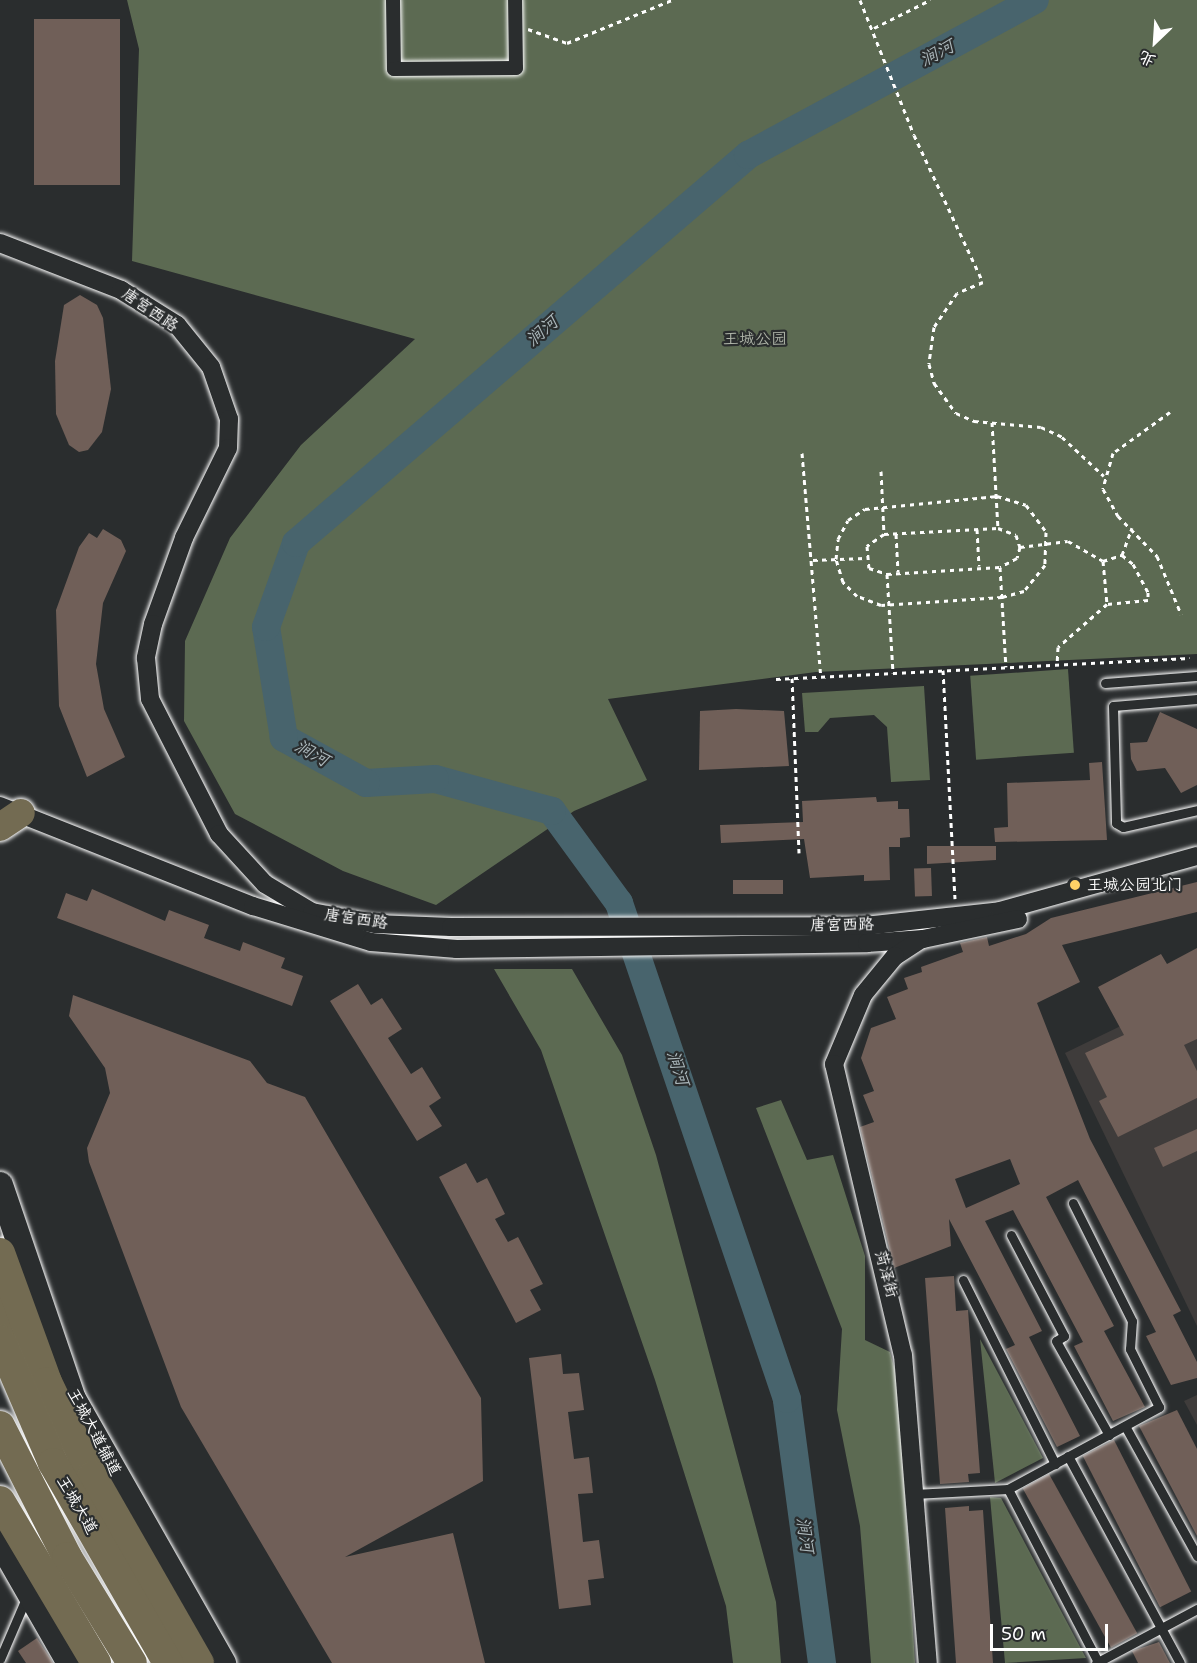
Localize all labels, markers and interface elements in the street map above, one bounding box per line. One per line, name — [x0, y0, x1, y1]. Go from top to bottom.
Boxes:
north arrow — [1125, 12, 1185, 72]
water label: 涧河 — [916, 35, 958, 71]
text: 北 — [1135, 46, 1159, 72]
street label: 唐宫西路 — [118, 284, 182, 336]
water label: 涧河 — [521, 311, 563, 351]
park label: 王城公园 — [723, 329, 787, 349]
water label: 涧河 — [291, 735, 333, 771]
place label: 王城公园北门 — [1087, 875, 1183, 895]
marker: 王城公园北门 — [1068, 878, 1082, 892]
street label: 唐宫西路 — [323, 905, 389, 933]
street label: 唐宫西路 — [810, 915, 874, 935]
water label: 涧河 — [662, 1048, 694, 1088]
street label: 菏泽街 — [871, 1248, 901, 1300]
street label: 王城大道辅道 — [63, 1385, 125, 1479]
street label: 王城大道 — [53, 1472, 101, 1538]
water label: 涧河 — [792, 1516, 818, 1554]
scale bar — [993, 1612, 1112, 1650]
text: 50 m — [1001, 1622, 1046, 1646]

